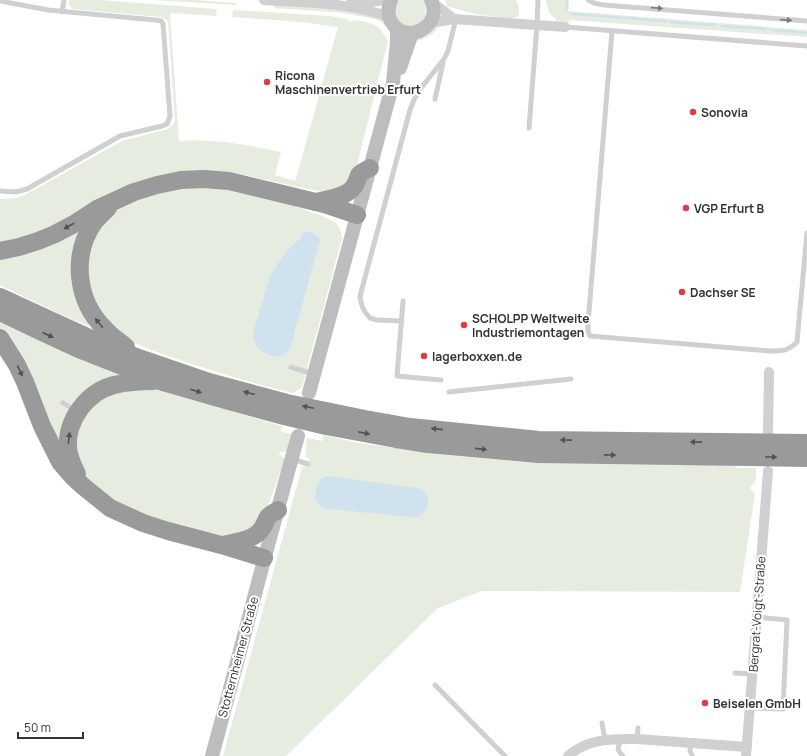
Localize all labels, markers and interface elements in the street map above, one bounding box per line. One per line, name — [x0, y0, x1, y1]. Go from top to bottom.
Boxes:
one-way arrow — [651, 5, 663, 12]
one-way arrow — [780, 16, 792, 23]
place label: Ricona Maschinenvertrieb Erfurt — [275, 67, 421, 98]
marker: Ricona Maschinenvertrieb Erfurt — [262, 77, 272, 87]
place label: Sonovia — [701, 104, 748, 121]
marker: Sonovia — [688, 107, 698, 117]
place label: VGP Erfurt B — [694, 200, 765, 217]
marker: VGP Erfurt B — [681, 203, 691, 213]
one-way arrow — [63, 223, 75, 230]
place label: Dachser SE — [690, 284, 756, 301]
marker: Dachser SE — [677, 287, 687, 297]
place label: SCHOLPP Weltweite Industriemontagen — [472, 310, 589, 341]
one-way arrow — [95, 318, 104, 328]
marker: SCHOLPP Weltweite Industriemontagen — [459, 320, 469, 330]
one-way arrow — [42, 332, 53, 338]
place label: lagerboxxen.de — [432, 348, 522, 365]
marker: lagerboxxen.de — [419, 351, 429, 361]
one-way arrow — [17, 365, 23, 377]
one-way arrow — [190, 388, 202, 394]
one-way arrow — [243, 390, 255, 396]
one-way arrow — [302, 404, 314, 410]
one-way arrow — [431, 426, 443, 433]
one-way arrow — [358, 430, 370, 436]
one-way arrow — [66, 432, 72, 444]
one-way arrow — [559, 437, 572, 443]
one-way arrow — [689, 439, 702, 445]
one-way arrow — [475, 445, 487, 452]
one-way arrow — [604, 452, 616, 459]
one-way arrow — [765, 454, 778, 460]
street label: Bergrat-Voigt-Straße — [744, 555, 770, 673]
street label: Stotternheimer Straße — [214, 595, 262, 719]
place label: Beiselen GmbH — [713, 695, 801, 712]
marker: Beiselen GmbH — [700, 698, 710, 708]
scale bar — [18, 714, 83, 740]
text: 50 m — [24, 719, 51, 736]

